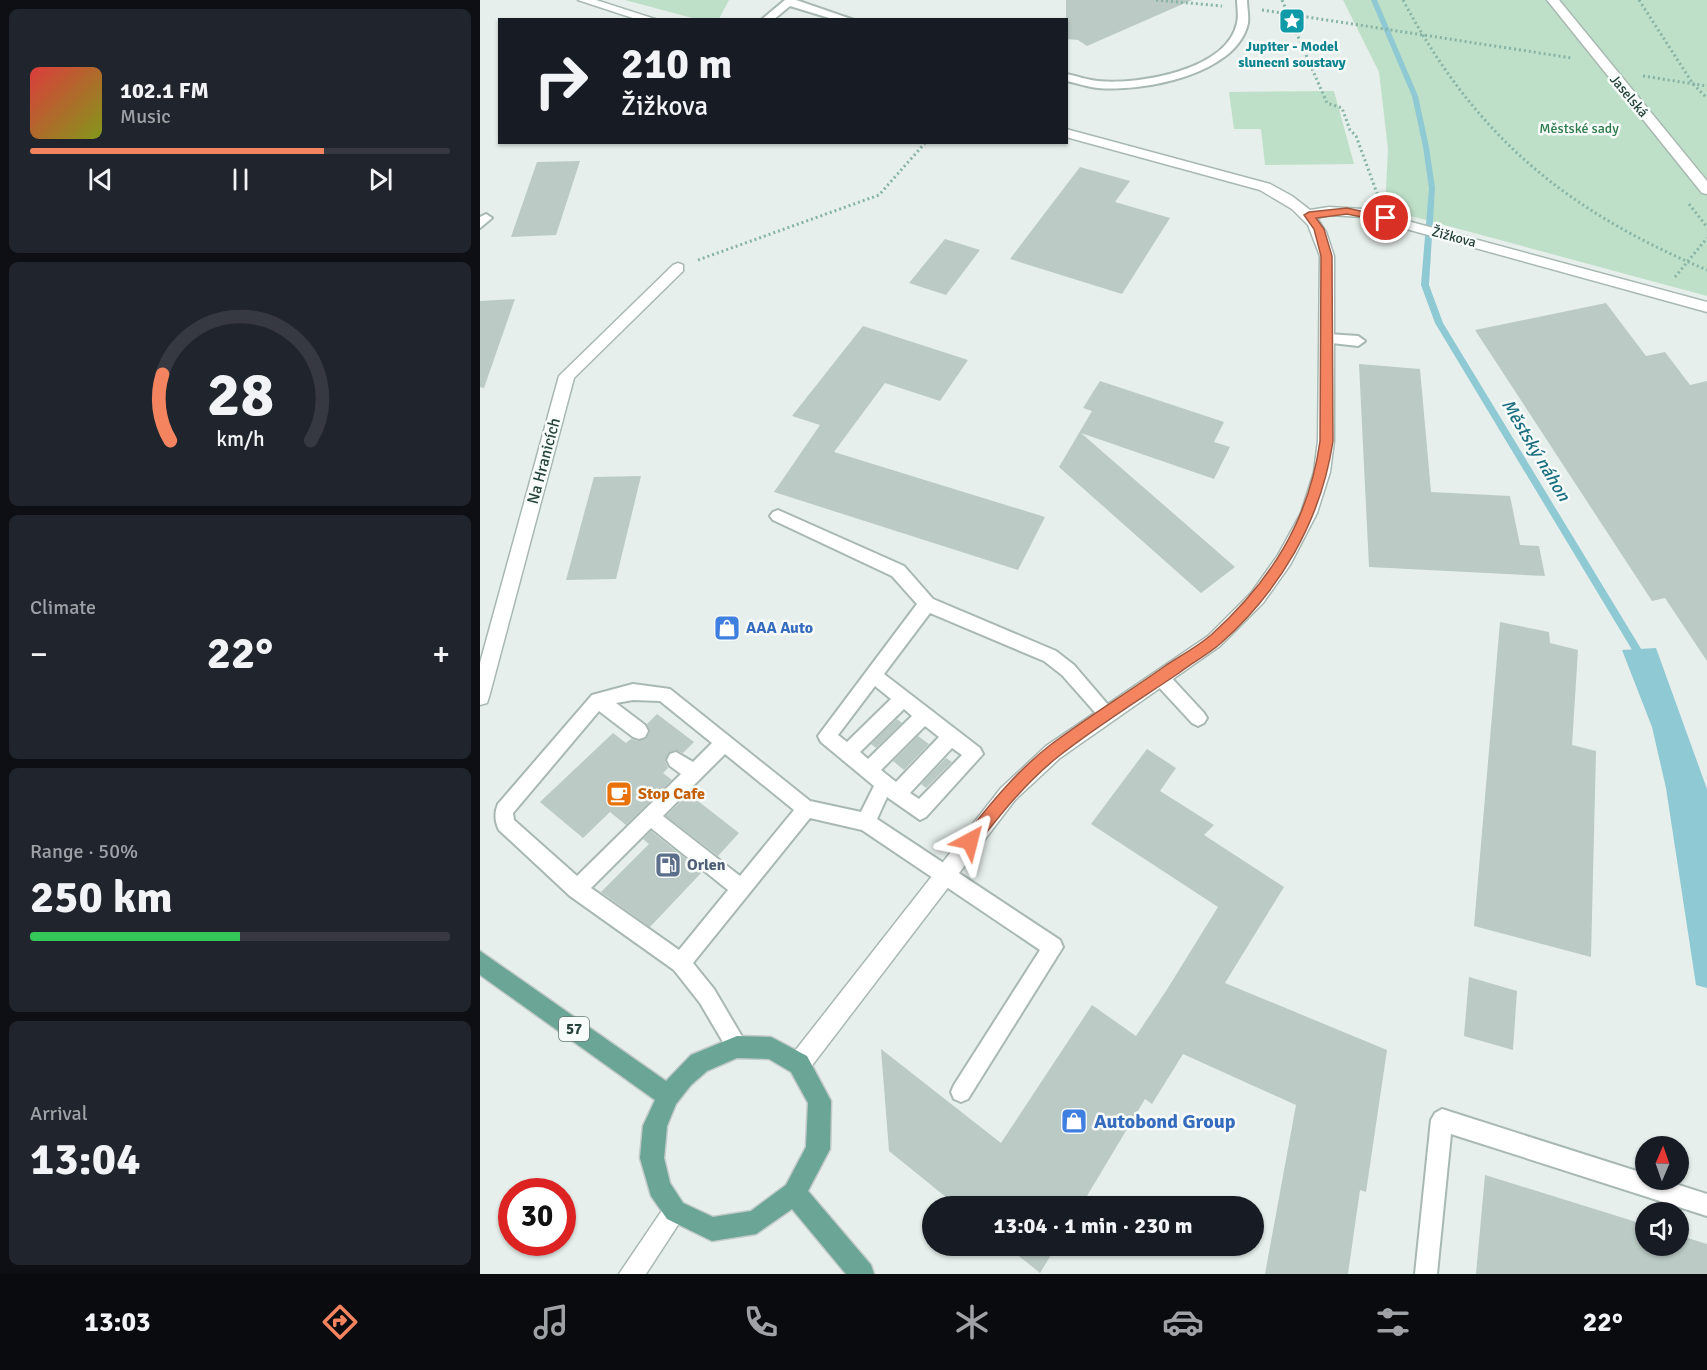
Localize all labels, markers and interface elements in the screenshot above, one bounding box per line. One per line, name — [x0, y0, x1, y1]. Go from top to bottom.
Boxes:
place icon: Jupiter - Model slunecni soustavy — [1277, 6, 1307, 36]
place label: Jupiter - Model slunecni soustavy — [1238, 38, 1346, 71]
text: 210 m — [621, 39, 732, 90]
icon: right — [522, 42, 600, 120]
street label: Jaselská — [1606, 71, 1652, 121]
text: 102.1 FM — [120, 77, 209, 104]
text: Žižkova — [621, 90, 708, 123]
text: Music — [120, 104, 171, 129]
park label: Městské sady — [1539, 120, 1619, 137]
icon: previous — [84, 163, 117, 196]
icon: pause — [224, 163, 257, 196]
icon: next — [364, 163, 397, 196]
pin — [1360, 192, 1411, 243]
icon: arrive — [1369, 201, 1402, 234]
street label: Žižkova — [1430, 223, 1478, 251]
text: 28 — [206, 356, 274, 433]
water label: Městský náhon — [1497, 395, 1576, 506]
street label: Na Hranicích — [523, 416, 565, 506]
text: km/h — [216, 426, 264, 452]
text: Climate — [30, 595, 96, 620]
shop icon: AAA Auto — [712, 613, 742, 643]
place label: AAA Auto — [746, 618, 813, 638]
text: 22° — [207, 626, 273, 681]
text: − — [30, 634, 48, 675]
text: + — [432, 634, 450, 675]
cafe icon: Stop Cafe — [604, 779, 634, 809]
place label: Stop Cafe — [638, 784, 705, 804]
position arrow — [938, 809, 1002, 873]
text: Range · 50% — [30, 839, 138, 864]
fuel station icon: Orlen — [653, 850, 683, 880]
place label: Orlen — [687, 855, 726, 875]
text: 250 km — [30, 870, 173, 925]
road number: 57 — [559, 1017, 589, 1041]
text: Arrival — [30, 1101, 88, 1126]
shop icon: Autobond Group — [1059, 1106, 1089, 1136]
place label: Autobond Group — [1094, 1109, 1236, 1134]
text: 13:04 — [30, 1132, 140, 1187]
north arrow — [1635, 1136, 1689, 1190]
map controls — [1635, 1136, 1689, 1256]
speed limit sign: 30 — [498, 1178, 576, 1256]
button: sound — [1635, 1202, 1689, 1256]
text: 13:04 · 1 min · 230 m — [993, 1212, 1193, 1239]
icon: directions — [319, 1301, 361, 1343]
icon: music — [530, 1301, 572, 1343]
icon: phone — [740, 1301, 782, 1343]
icon: climate — [951, 1301, 993, 1343]
icon: car — [1162, 1301, 1204, 1343]
icon: filters — [1372, 1301, 1414, 1343]
text: 13:03 — [84, 1306, 151, 1339]
text: 22° — [1583, 1306, 1623, 1339]

